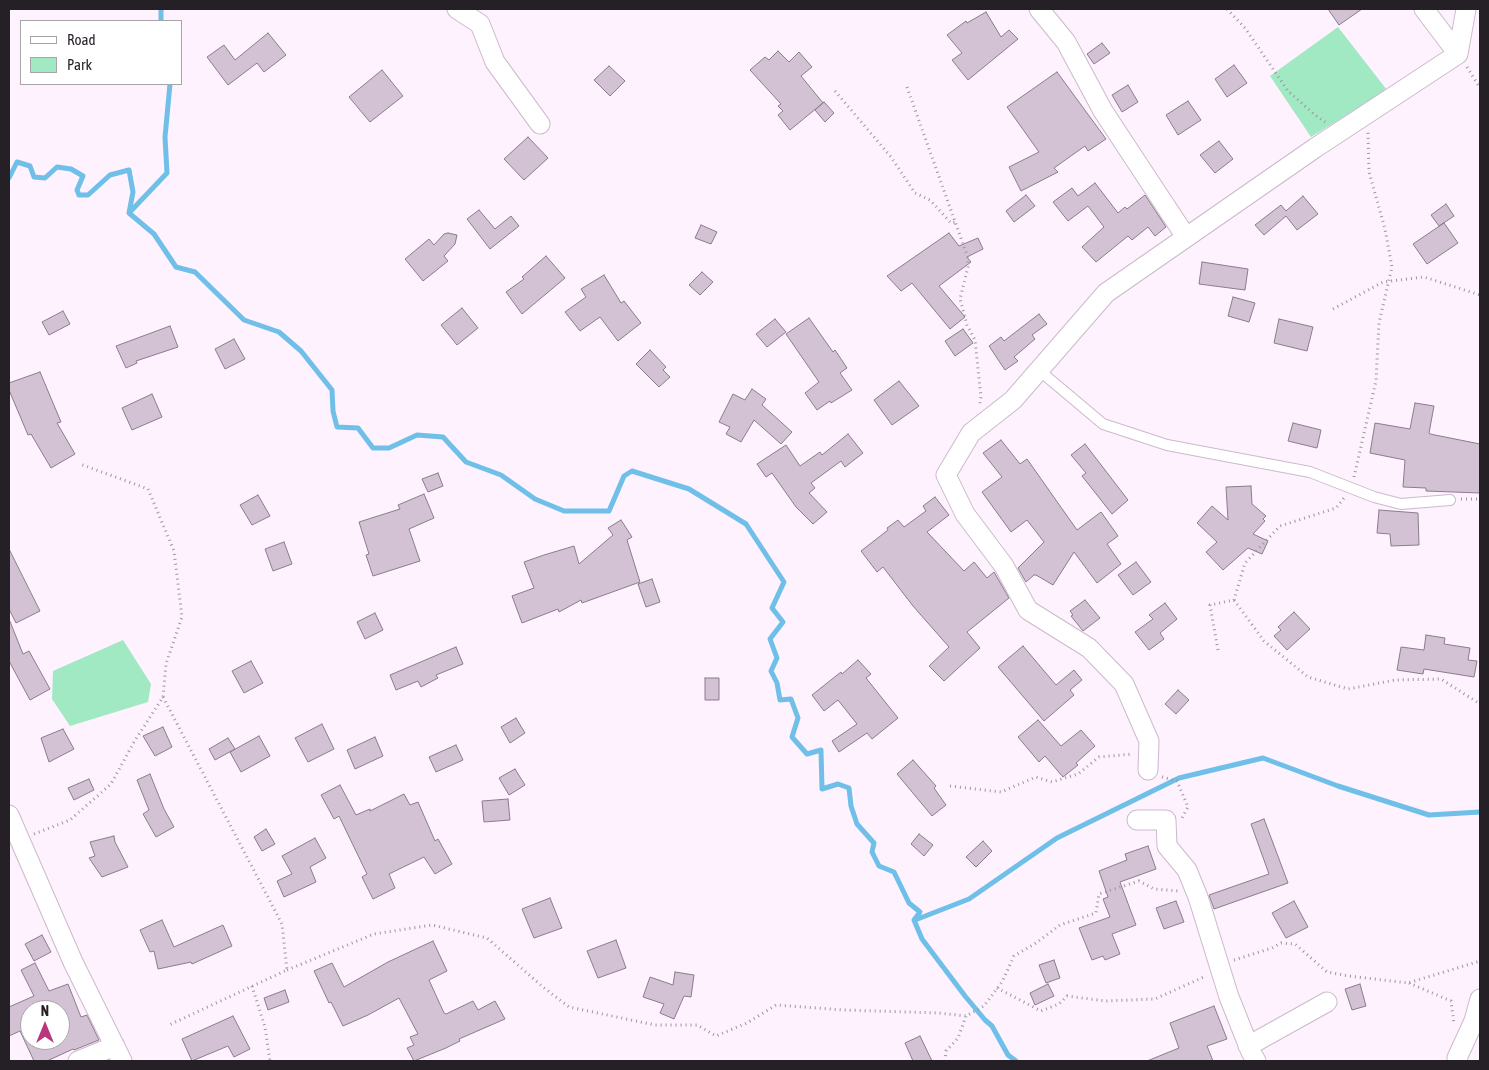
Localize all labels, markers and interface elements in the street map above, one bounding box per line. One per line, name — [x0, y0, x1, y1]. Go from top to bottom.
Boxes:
legend — [20, 20, 182, 85]
text: Road — [67, 31, 96, 48]
text: Park — [67, 56, 92, 73]
north arrow — [20, 1000, 70, 1050]
text: N — [41, 1003, 49, 1019]

